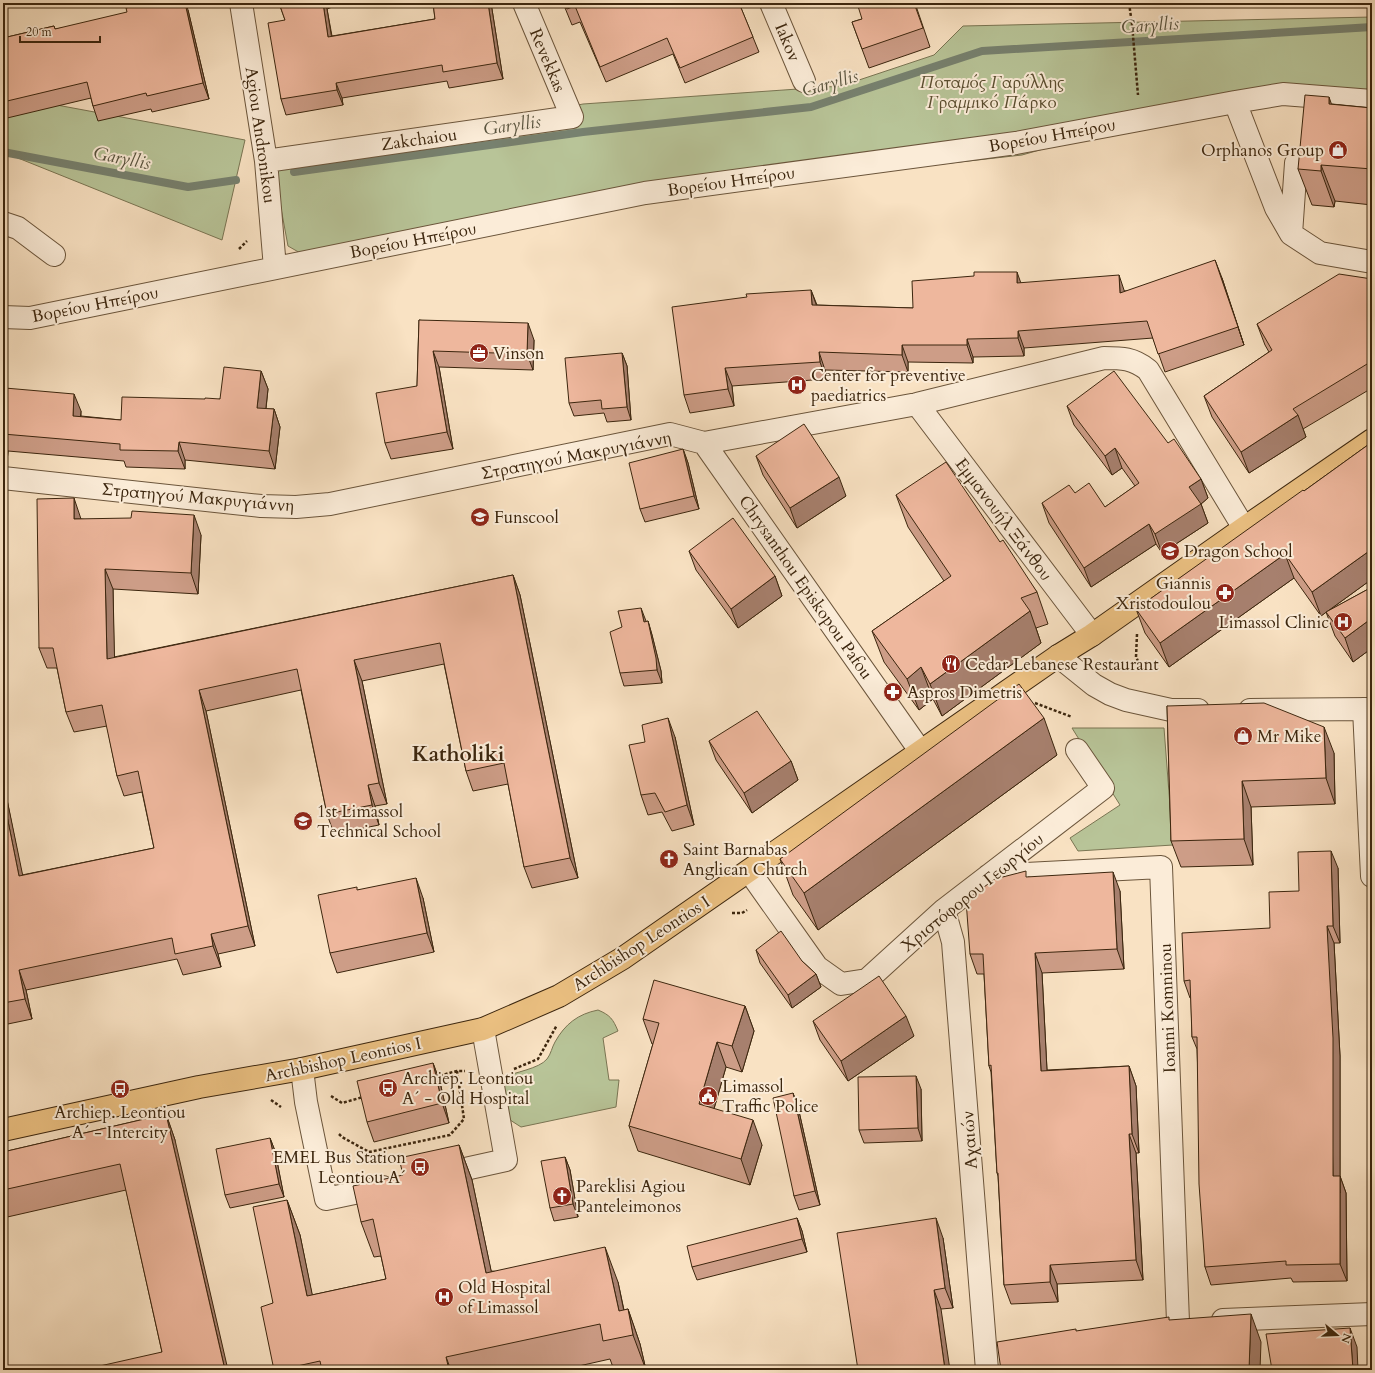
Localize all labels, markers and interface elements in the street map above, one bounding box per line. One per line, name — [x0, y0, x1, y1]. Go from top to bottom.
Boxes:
water label: Garyllis — [1120, 11, 1180, 40]
scale bar — [20, 18, 100, 44]
street label: Iakov — [769, 19, 806, 65]
text: 20 m — [26, 24, 53, 40]
street label: Revekkas — [524, 25, 571, 96]
water label: Garyllis — [799, 63, 861, 103]
street label: Agiou Andronikou — [240, 65, 281, 205]
park label: Ποταμός Γαρύλλης Γραμμικό Πάρκο — [920, 71, 1064, 114]
water label: Garyllis — [482, 109, 542, 142]
street label: Βορείου Ηπείρου — [987, 113, 1117, 158]
street label: Zakchaiou — [380, 123, 458, 156]
place label: Orphanos Group — [1201, 139, 1324, 162]
shop icon: Orphanos Group — [1327, 139, 1349, 161]
water label: Garyllis — [91, 141, 153, 176]
street label: Βορείου Ηπείρου — [666, 161, 796, 202]
street label: Βορείου Ηπείρου — [348, 217, 478, 264]
street label: Βορείου Ηπείρου — [30, 281, 160, 328]
office icon: Vinson — [468, 342, 490, 364]
place label: Vinson — [493, 342, 545, 365]
place label: Center for preventive paediatrics — [811, 364, 966, 407]
hospital icon: Center for preventive paediatrics — [786, 374, 808, 396]
street label: Στρατηγού Μακρυγιάννη — [479, 426, 673, 485]
street label: Εμμανουήλ Ξάνθου — [950, 453, 1057, 585]
street label: Στρατηγού Μακρυγιάννη — [101, 478, 295, 517]
street label: Chrysanthou Episkopou Pafou — [733, 491, 878, 684]
school or university icon: Funscool — [469, 506, 491, 528]
place label: Funscool — [494, 506, 559, 529]
school or university icon: Dragon School — [1159, 540, 1181, 562]
place label: Dragon School — [1184, 540, 1293, 563]
place label: Giannis Xristodoulou — [1116, 572, 1211, 615]
pharmacy icon: Giannis Xristodoulou — [1214, 582, 1236, 604]
place label: Limassol Clinic — [1218, 611, 1329, 634]
hospital icon: Limassol Clinic — [1332, 611, 1354, 633]
restaurant icon: Cedar Lebanese Restaurant — [940, 653, 962, 675]
place label: Cedar Lebanese Restaurant — [965, 653, 1159, 676]
pharmacy icon: Aspros Dimetris — [882, 681, 904, 703]
place label: Aspros Dimetris — [907, 681, 1023, 704]
shop icon: Mr Mike — [1232, 725, 1254, 747]
place label: Mr Mike — [1257, 725, 1321, 748]
district label: Katholiki — [412, 740, 505, 769]
place label: 1st Limassol Technical School — [317, 800, 442, 843]
school or university icon: 1st Limassol Technical School — [292, 810, 314, 832]
street label: Χριστόφορου Γεωργίου — [896, 828, 1048, 957]
place label: Saint Barnabas Anglican Church — [683, 838, 808, 881]
church icon: Saint Barnabas Anglican Church — [658, 848, 680, 870]
street label: Archbishop Leontios I — [568, 890, 715, 996]
street label: Ioanni Komninou — [1154, 943, 1181, 1073]
street label: Archbishop Leontios I — [263, 1032, 424, 1087]
place label: Archiep. Leontiou A´ - Old Hospital — [402, 1067, 533, 1110]
place label: Limassol Traffic Police — [722, 1075, 819, 1118]
bus stop icon: Archiep. Leontiou A´ - Old Hospital — [377, 1077, 399, 1099]
bus stop icon: Archiep. Leontiou A´ - Intercity — [109, 1078, 131, 1100]
public building icon: Limassol Traffic Police — [697, 1085, 719, 1107]
place label: Archiep. Leontiou A´ - Intercity — [54, 1101, 186, 1144]
street label: Αχαιών — [956, 1110, 983, 1170]
place label: EMEL Bus Station Leontiou A´ — [273, 1146, 406, 1189]
bus stop icon: EMEL Bus Station Leontiou A´ — [409, 1156, 431, 1178]
place label: Pareklisi Agiou Panteleimonos — [576, 1175, 685, 1218]
church icon: Pareklisi Agiou Panteleimonos — [551, 1185, 573, 1207]
place label: Old Hospital of Limassol — [458, 1276, 551, 1319]
hospital icon: Old Hospital of Limassol — [433, 1286, 455, 1308]
north arrow — [1317, 1315, 1357, 1355]
text: N — [1337, 1331, 1355, 1345]

